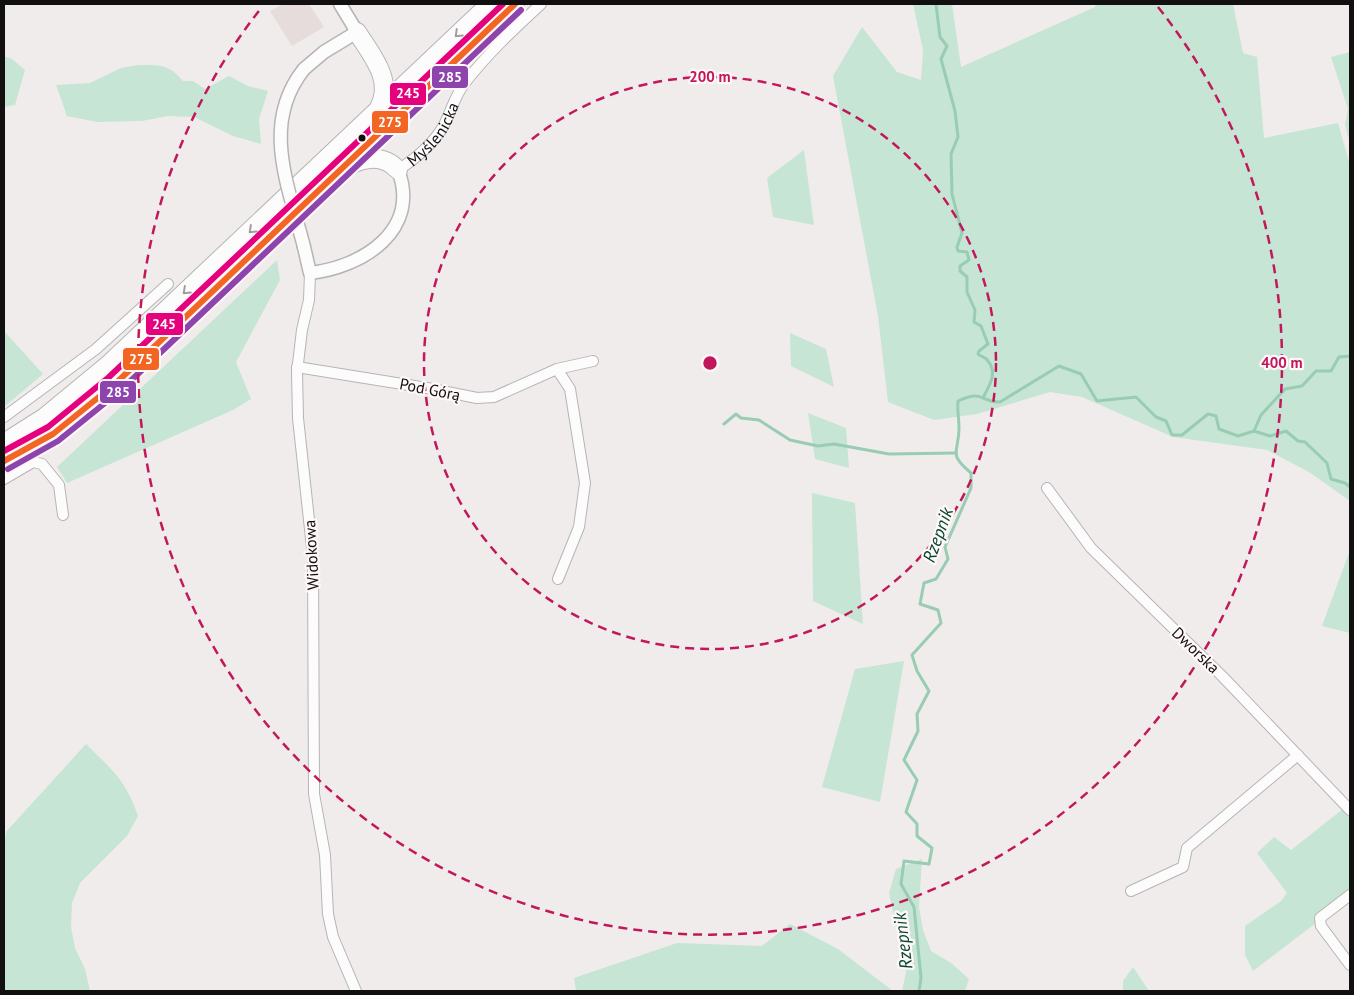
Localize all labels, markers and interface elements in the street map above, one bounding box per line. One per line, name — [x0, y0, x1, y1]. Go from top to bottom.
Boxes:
one-way arrow — [455, 28, 464, 37]
line badge: 285 — [431, 65, 469, 89]
text: 200 m — [689, 67, 731, 86]
text: 285 — [438, 68, 462, 86]
line badge: 245 — [389, 82, 427, 106]
text: 245 — [396, 84, 420, 102]
street label: Myślenicka — [403, 99, 463, 170]
line badge: 275 — [371, 110, 409, 134]
text: 275 — [378, 113, 402, 131]
unlabelled marker — [357, 133, 367, 143]
one-way arrow — [248, 224, 257, 233]
one-way arrow — [183, 285, 192, 294]
line badge: 245 — [145, 312, 184, 336]
text: 245 — [152, 315, 176, 333]
line badge: 275 — [122, 347, 160, 371]
text: 275 — [129, 350, 153, 368]
text: 400 m — [1261, 353, 1303, 372]
centre of rings — [701, 354, 719, 372]
street label: Pod Górą — [398, 373, 462, 405]
line badge: 285 — [99, 380, 137, 404]
text: 285 — [106, 383, 130, 401]
water label: Rzepnik — [917, 503, 958, 565]
street label: Widokowa — [299, 519, 323, 591]
street label: Dworska — [1168, 623, 1224, 677]
water label: Rzepnik — [888, 911, 917, 971]

